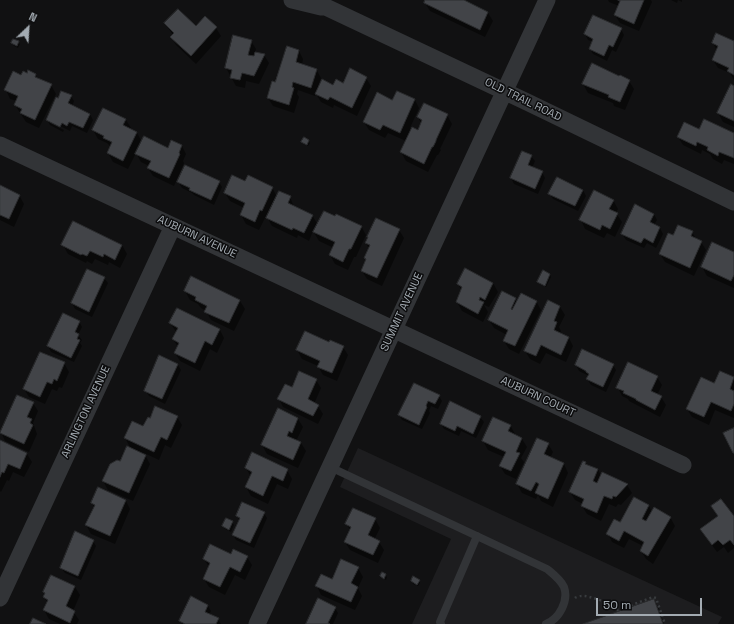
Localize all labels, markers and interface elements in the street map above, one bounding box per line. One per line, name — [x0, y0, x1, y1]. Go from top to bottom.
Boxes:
north arrow — [8, 8, 48, 48]
text: N — [27, 9, 39, 25]
street label: OLD TRAIL ROAD — [482, 76, 564, 124]
street label: AUBURN AVENUE — [155, 213, 239, 261]
street label: SUMMIT AVENUE — [378, 271, 426, 353]
street label: ARLINGTON AVENUE — [59, 364, 113, 460]
street label: AUBURN COURT — [499, 374, 577, 420]
scale bar — [598, 590, 704, 616]
text: 50 m — [603, 597, 631, 613]

